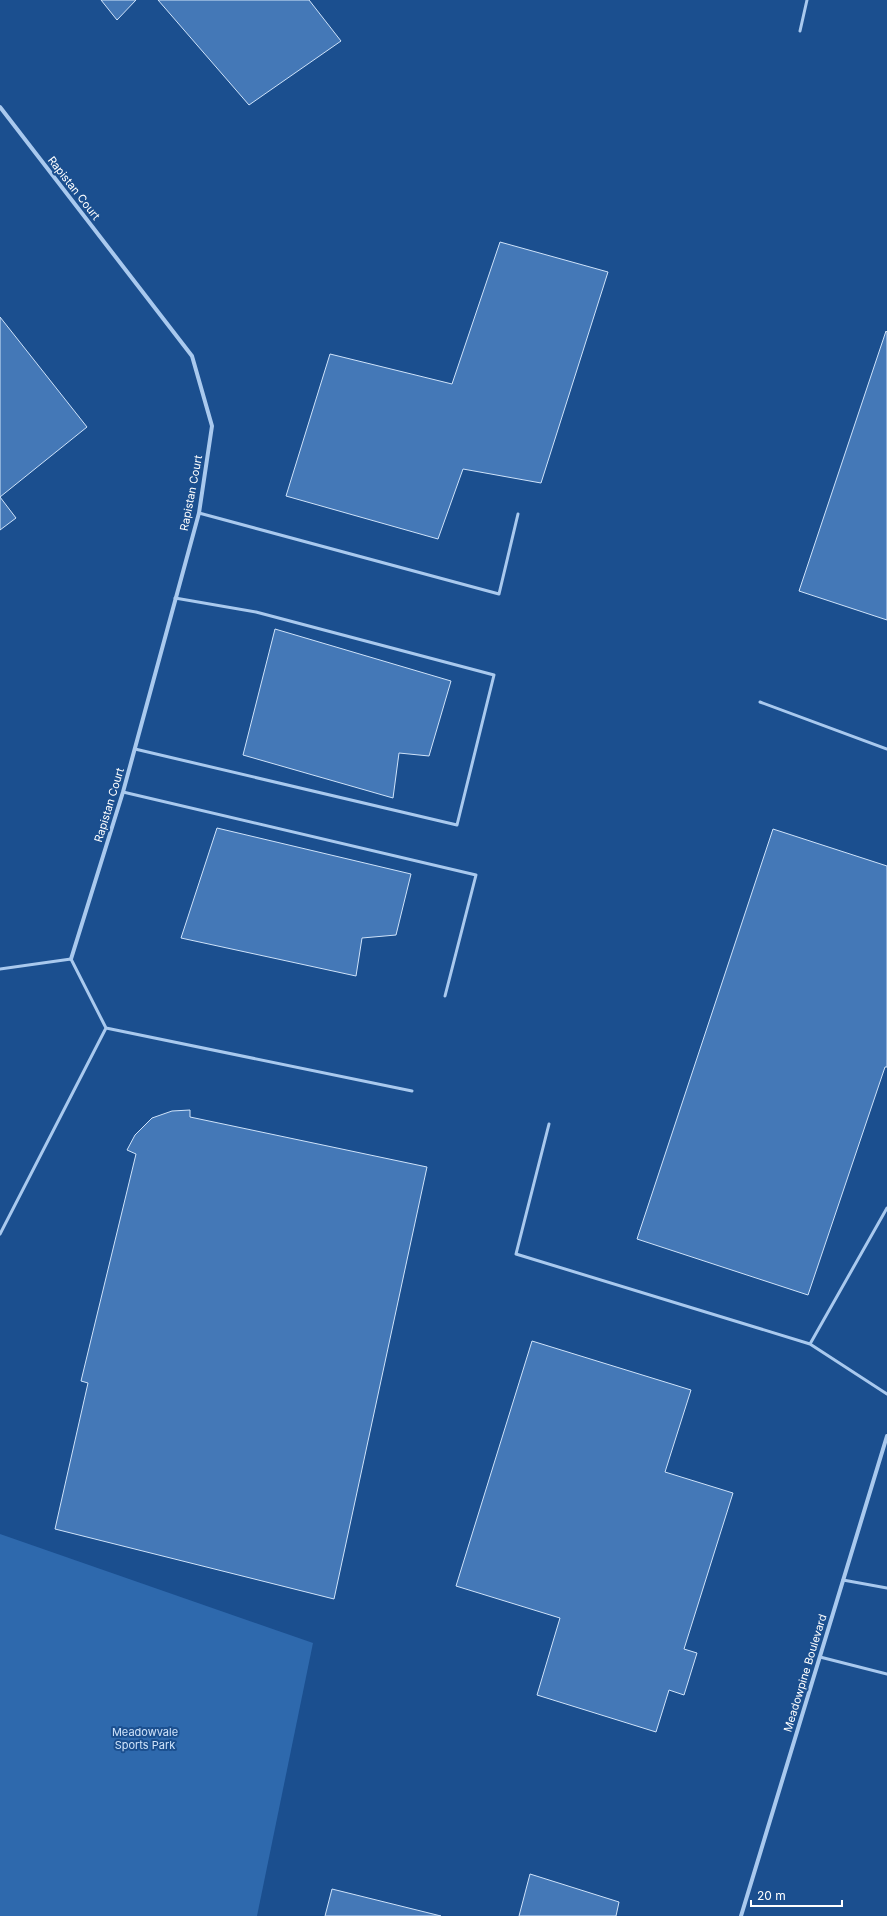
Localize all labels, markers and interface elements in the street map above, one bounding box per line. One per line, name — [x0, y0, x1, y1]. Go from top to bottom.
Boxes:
street label: Rapistan Court — [45, 153, 103, 223]
street label: Rapistan Court — [177, 454, 205, 532]
street label: Rapistan Court — [91, 766, 127, 844]
street label: Meadowpine Boulevard — [780, 1612, 830, 1734]
park label: Meadowvale Sports Park — [112, 1725, 178, 1752]
scale bar — [751, 1882, 842, 1908]
text: 20 m — [757, 1888, 786, 1903]

